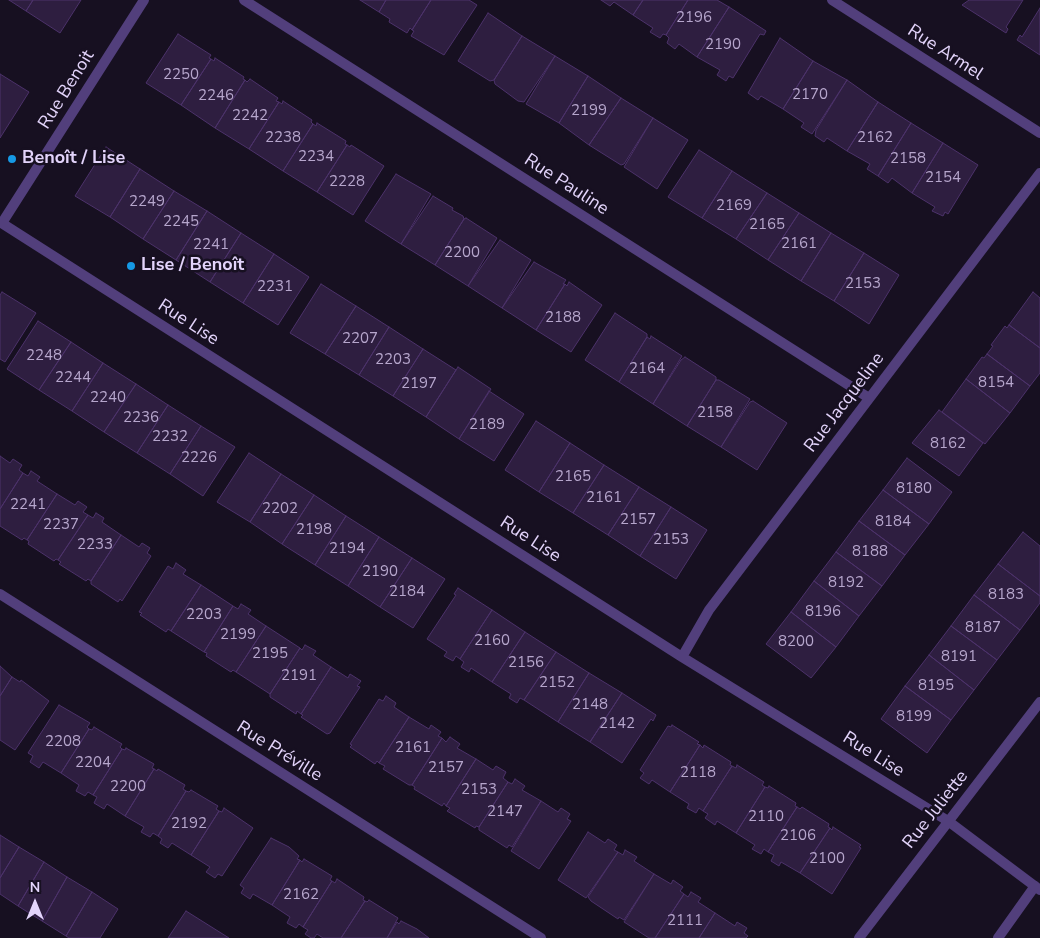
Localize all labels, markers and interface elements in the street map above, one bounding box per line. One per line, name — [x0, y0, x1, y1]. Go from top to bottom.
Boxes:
house number: 2196 — [676, 9, 712, 27]
street label: Rue Armel — [903, 20, 987, 86]
house number: 2190 — [705, 36, 741, 54]
street label: Rue Benoit — [34, 47, 100, 133]
house number: 2250 — [163, 66, 199, 84]
house number: 2170 — [792, 86, 828, 104]
house number: 2246 — [198, 87, 234, 105]
house number: 2199 — [571, 102, 607, 120]
house number: 2242 — [232, 107, 268, 125]
house number: 2238 — [265, 129, 301, 147]
house number: 2162 — [857, 129, 893, 147]
place label: Benoît / Lise — [22, 148, 125, 170]
house number: 2234 — [298, 148, 334, 166]
street label: Rue Pauline — [520, 150, 612, 220]
house number: 2158 — [890, 150, 926, 168]
marker: Benoît / Lise — [6, 153, 18, 165]
house number: 2154 — [925, 169, 961, 187]
house number: 2228 — [329, 173, 365, 191]
house number: 2249 — [129, 193, 165, 211]
house number: 2169 — [716, 197, 752, 215]
house number: 2245 — [163, 213, 199, 231]
house number: 2165 — [749, 216, 785, 234]
house number: 2161 — [781, 235, 817, 253]
house number: 2241 — [193, 236, 229, 254]
house number: 2200 — [444, 244, 480, 262]
place label: Lise / Benoît — [141, 255, 244, 277]
marker: Lise / Benoît — [125, 260, 137, 272]
house number: 2153 — [845, 275, 881, 293]
house number: 2231 — [257, 278, 293, 296]
street label: Rue Lise — [153, 295, 223, 351]
house number: 2188 — [545, 309, 581, 327]
house number: 2207 — [342, 330, 378, 348]
house number: 2248 — [26, 347, 62, 365]
street label: Rue Jacqueline — [800, 349, 890, 457]
house number: 2203 — [375, 351, 411, 369]
house number: 2164 — [629, 360, 665, 378]
house number: 2244 — [55, 369, 91, 387]
house number: 8154 — [978, 374, 1014, 392]
house number: 2197 — [401, 375, 437, 393]
house number: 2240 — [90, 389, 126, 407]
house number: 2158 — [697, 404, 733, 422]
house number: 2236 — [123, 409, 159, 427]
house number: 2189 — [469, 416, 505, 434]
house number: 2232 — [152, 428, 188, 446]
house number: 8162 — [930, 435, 966, 453]
house number: 2226 — [181, 449, 217, 467]
house number: 2165 — [555, 468, 591, 486]
house number: 8180 — [896, 480, 932, 498]
house number: 2161 — [586, 489, 622, 507]
house number: 2241 — [10, 496, 46, 514]
house number: 2202 — [262, 500, 298, 518]
house number: 2157 — [620, 511, 656, 529]
street label: Rue Lise — [495, 512, 565, 568]
house number: 8184 — [875, 513, 911, 531]
house number: 2237 — [43, 516, 79, 534]
house number: 2198 — [296, 521, 332, 539]
house number: 2153 — [653, 531, 689, 549]
house number: 2233 — [77, 536, 113, 554]
house number: 2194 — [329, 540, 365, 558]
house number: 8188 — [852, 543, 888, 561]
house number: 2190 — [362, 563, 398, 581]
house number: 8192 — [828, 574, 864, 592]
house number: 2184 — [389, 583, 425, 601]
house number: 8183 — [988, 586, 1024, 604]
house number: 8196 — [805, 603, 841, 621]
house number: 2203 — [186, 606, 222, 624]
house number: 8187 — [965, 619, 1001, 637]
house number: 2199 — [220, 626, 256, 644]
house number: 2160 — [474, 632, 510, 650]
house number: 8200 — [778, 633, 814, 651]
house number: 2195 — [252, 645, 288, 663]
house number: 8191 — [941, 648, 977, 666]
house number: 2156 — [508, 654, 544, 672]
house number: 2191 — [281, 667, 317, 685]
house number: 2152 — [539, 674, 575, 692]
house number: 8195 — [918, 677, 954, 695]
house number: 2148 — [572, 696, 608, 714]
house number: 8199 — [896, 708, 932, 726]
house number: 2142 — [599, 715, 635, 733]
street label: Rue Préville — [232, 717, 326, 787]
street label: Rue Lise — [838, 728, 908, 782]
house number: 2208 — [45, 733, 81, 751]
house number: 2161 — [395, 739, 431, 757]
house number: 2204 — [75, 754, 111, 772]
house number: 2157 — [428, 759, 464, 777]
house number: 2118 — [680, 764, 716, 782]
street label: Rue Juliette — [899, 767, 973, 853]
house number: 2200 — [110, 778, 146, 796]
house number: 2153 — [461, 781, 497, 799]
house number: 2147 — [487, 803, 523, 821]
house number: 2110 — [748, 808, 784, 826]
house number: 2192 — [171, 815, 207, 833]
house number: 2106 — [780, 827, 816, 845]
house number: 2100 — [809, 850, 845, 868]
north arrow — [10, 878, 60, 928]
text: N — [30, 878, 40, 897]
house number: 2162 — [283, 886, 319, 904]
house number: 2111 — [667, 912, 703, 930]

